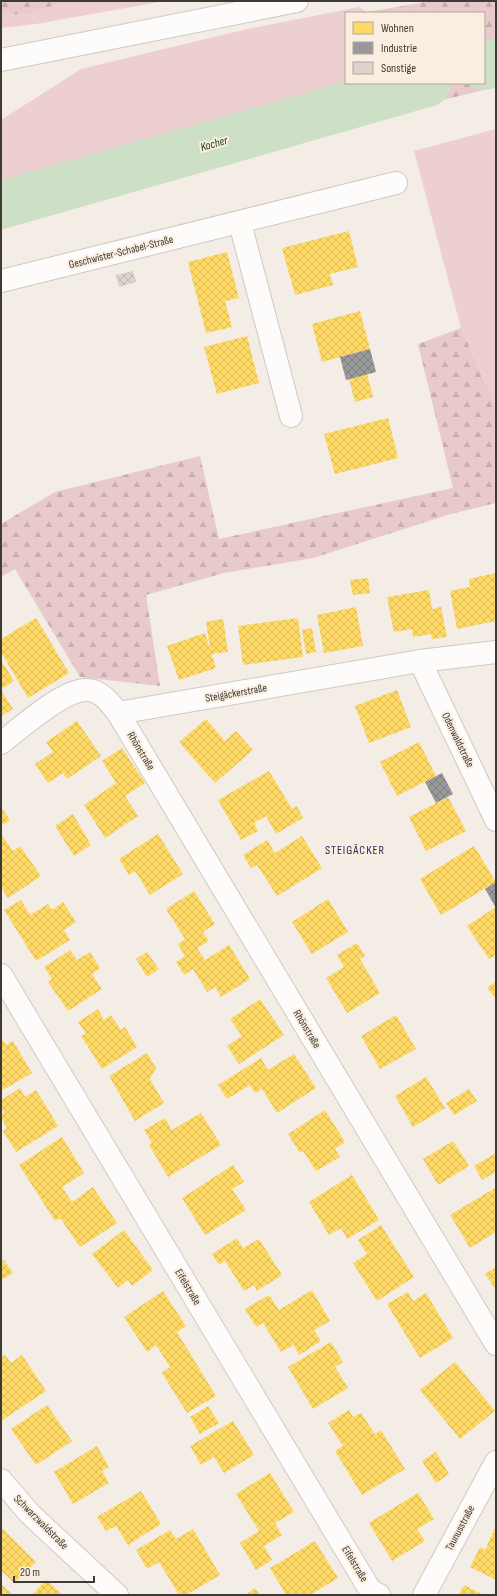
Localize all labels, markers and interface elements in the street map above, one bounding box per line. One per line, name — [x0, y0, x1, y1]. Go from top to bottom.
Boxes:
legend — [345, 12, 485, 84]
text: Wohnen — [381, 21, 414, 36]
text: Industrie — [381, 41, 417, 56]
text: Sonstige — [381, 61, 416, 76]
water label: Kocher — [199, 133, 230, 155]
street label: Geschwister-Schabel-Straße — [67, 233, 175, 271]
street label: Steigäckerstraße — [204, 681, 268, 705]
street label: Odenwaldstraße — [439, 710, 477, 770]
street label: Rhönstraße — [124, 729, 158, 773]
district label: STEIGÄCKER — [325, 843, 385, 858]
street label: Rhönstraße — [290, 1007, 324, 1051]
street label: Eifelstraße — [172, 1267, 204, 1307]
street label: Schwarzwaldstraße — [11, 1492, 71, 1552]
street label: Taunusstraße — [443, 1503, 477, 1553]
street label: Eifelstraße — [339, 1544, 371, 1584]
scale bar — [14, 1558, 94, 1584]
text: 20 m — [20, 1565, 40, 1580]

